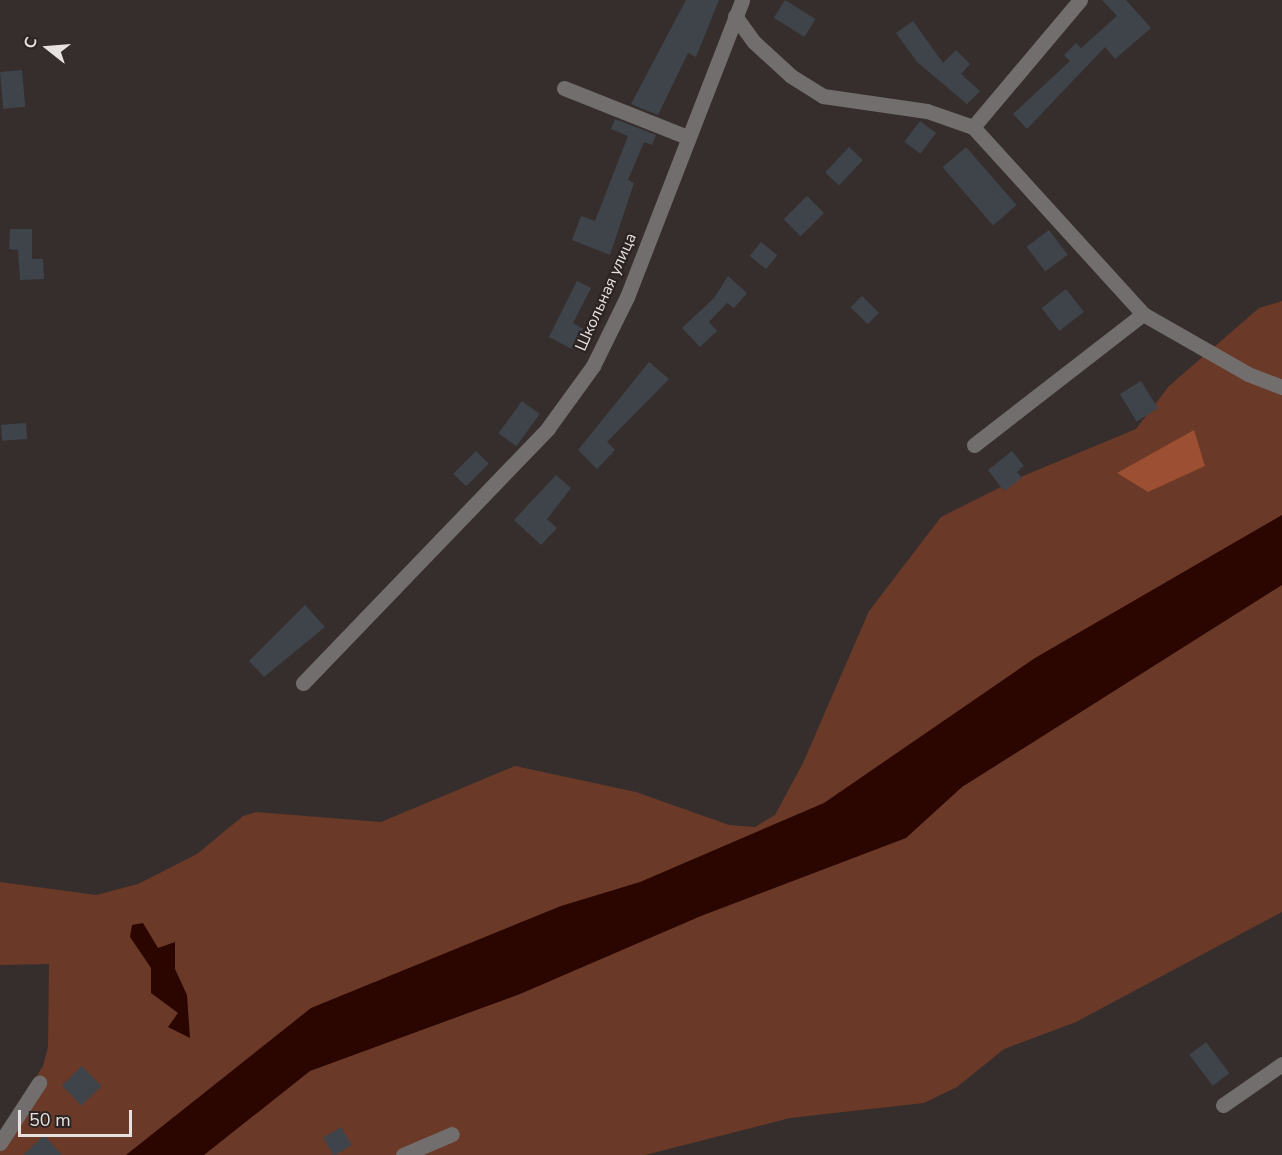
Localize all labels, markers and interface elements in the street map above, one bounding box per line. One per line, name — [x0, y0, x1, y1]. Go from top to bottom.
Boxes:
north arrow — [18, 18, 78, 78]
text: С — [19, 34, 43, 51]
street label: Школьная улица — [571, 230, 641, 354]
scale bar — [21, 1098, 135, 1136]
text: 50 m — [29, 1108, 71, 1132]

